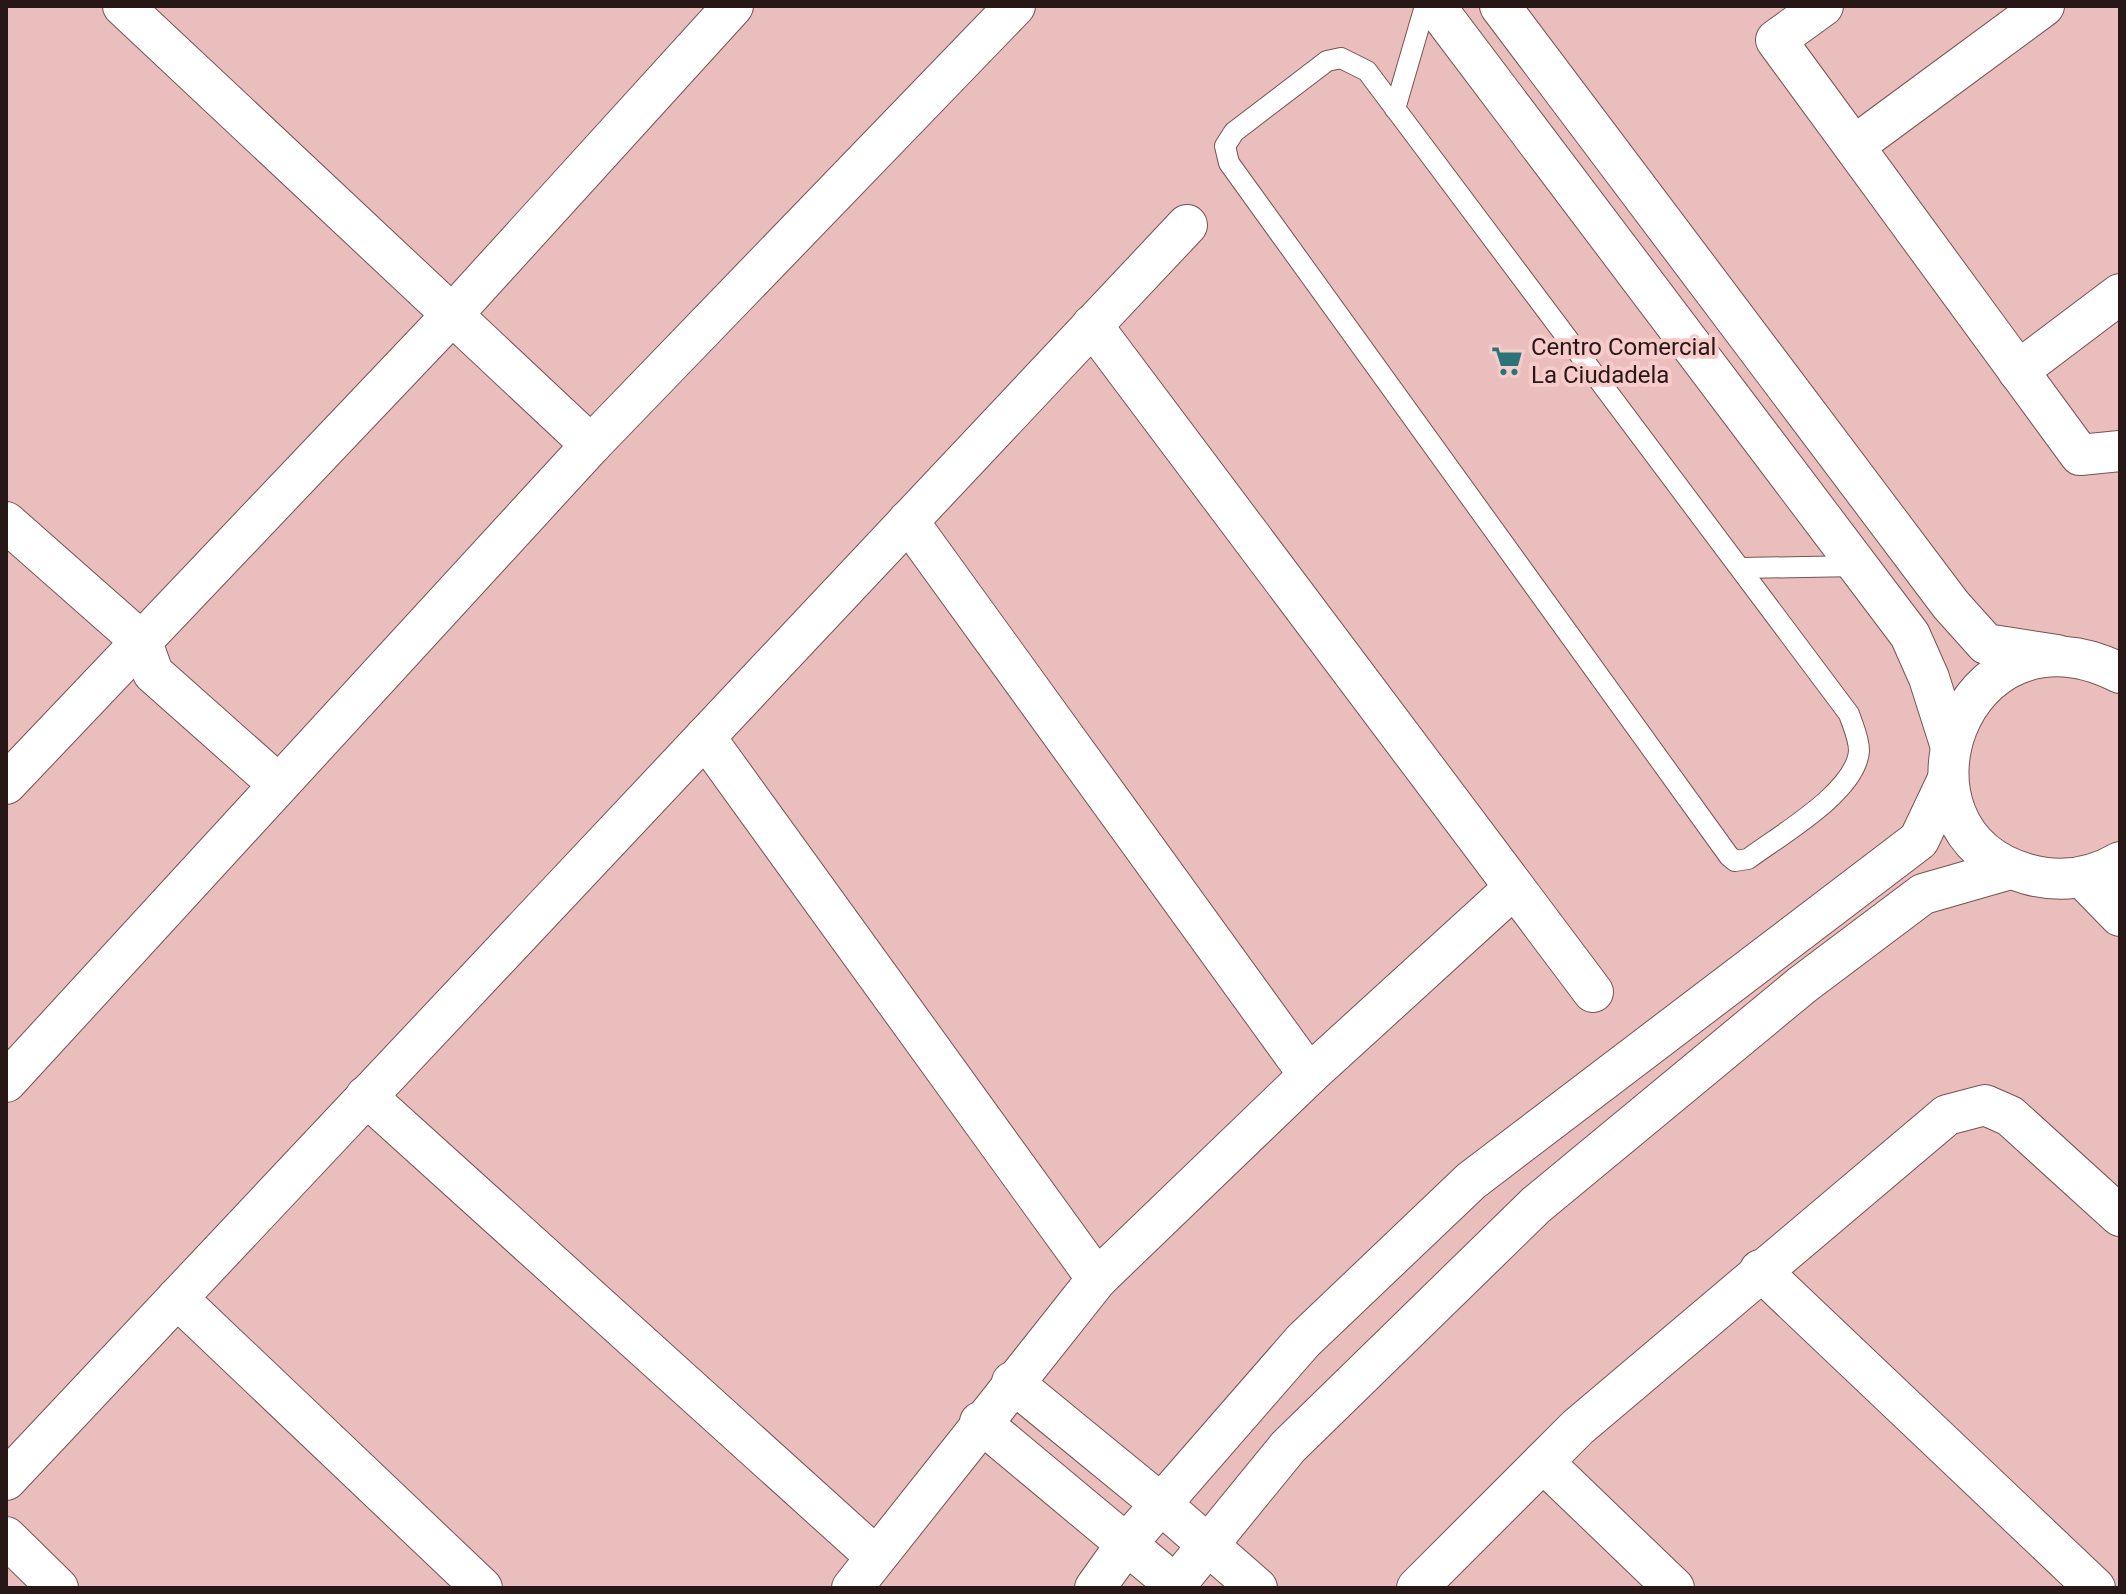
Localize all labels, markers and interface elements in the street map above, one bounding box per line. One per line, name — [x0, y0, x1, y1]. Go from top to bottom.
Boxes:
place label: Centro Comercial La Ciudadela — [1531, 333, 1716, 389]
supermarket icon: Centro Comercial La Ciudadela — [1490, 344, 1524, 378]

